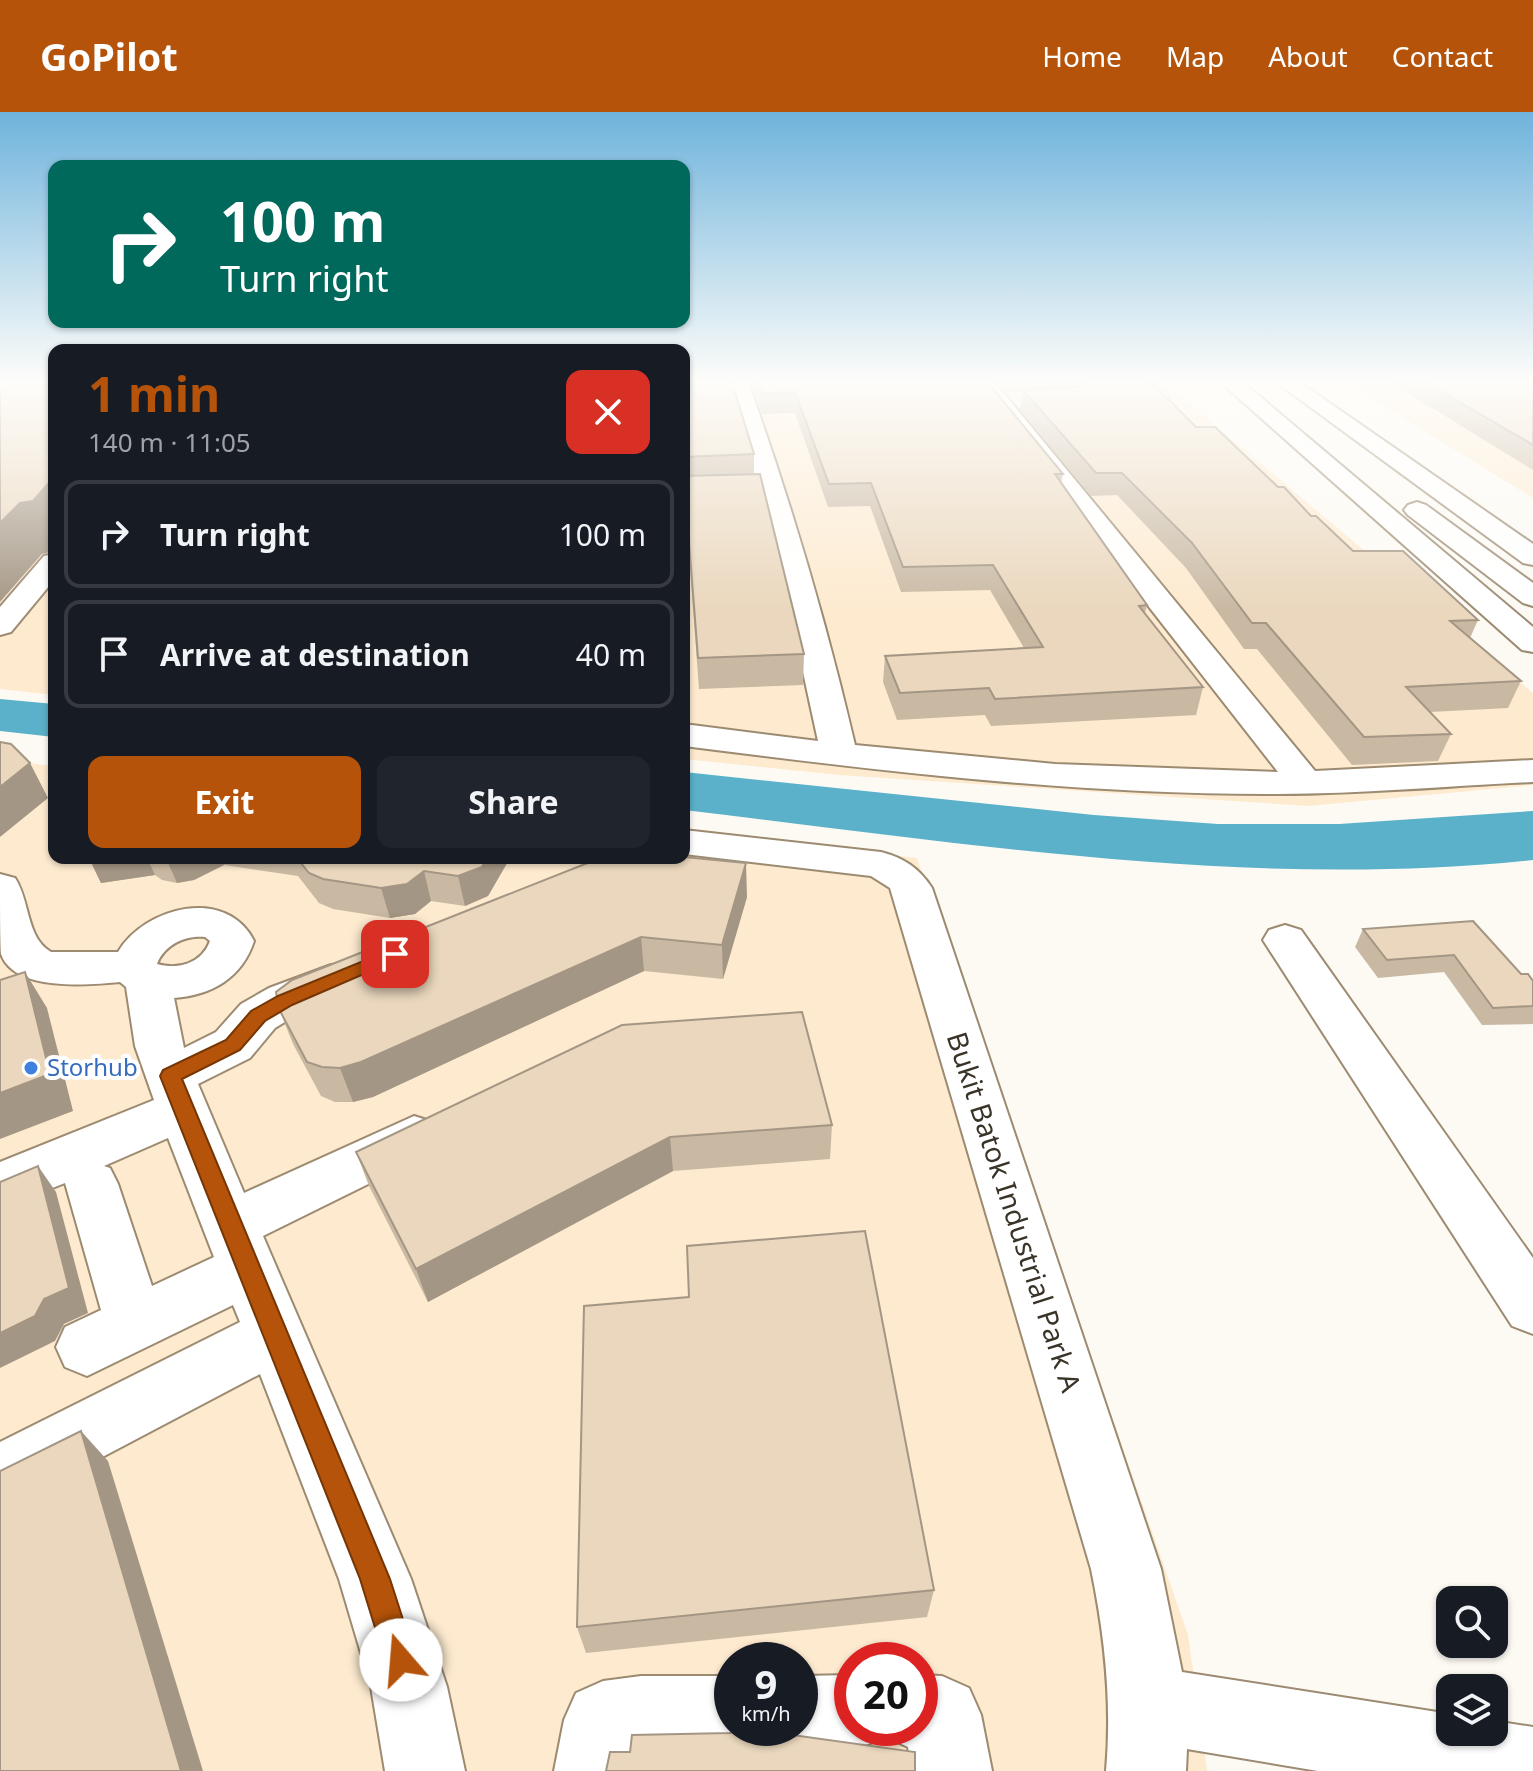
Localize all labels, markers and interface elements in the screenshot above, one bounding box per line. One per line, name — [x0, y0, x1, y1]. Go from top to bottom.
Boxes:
text: GoPilot — [40, 30, 178, 82]
text: Home — [1042, 37, 1122, 75]
text: Map — [1166, 37, 1224, 75]
text: About — [1268, 37, 1348, 75]
text: Contact — [1392, 37, 1493, 75]
text: 100 m — [220, 182, 385, 258]
icon: right — [88, 192, 192, 296]
text: Turn right — [220, 254, 388, 303]
text: 1 min — [88, 361, 220, 426]
button: close — [566, 370, 650, 454]
text: 140 m · 11:05 — [88, 424, 251, 460]
icon: right — [92, 512, 136, 556]
text: Turn right — [160, 514, 310, 555]
text: 100 m — [559, 514, 646, 555]
icon: arrive — [92, 632, 136, 676]
text: Arrive at destination — [160, 634, 470, 675]
text: 40 m — [576, 634, 646, 675]
button: Exit — [88, 756, 361, 848]
button: Share — [377, 756, 650, 848]
pin — [361, 920, 429, 988]
icon: arrive — [373, 932, 417, 976]
street label: Bukit Batok Industrial Park A — [939, 1027, 1091, 1397]
place label: Storhub — [47, 1050, 138, 1083]
marker: Storhub — [22, 1059, 40, 1077]
map controls — [1436, 1586, 1508, 1746]
button: search — [1436, 1586, 1508, 1658]
position arrow — [359, 1618, 443, 1702]
speed limit sign: 20 — [834, 1642, 938, 1746]
text: 9 — [755, 1656, 777, 1711]
button: layers — [1436, 1674, 1508, 1746]
text: km/h — [741, 1700, 791, 1727]

